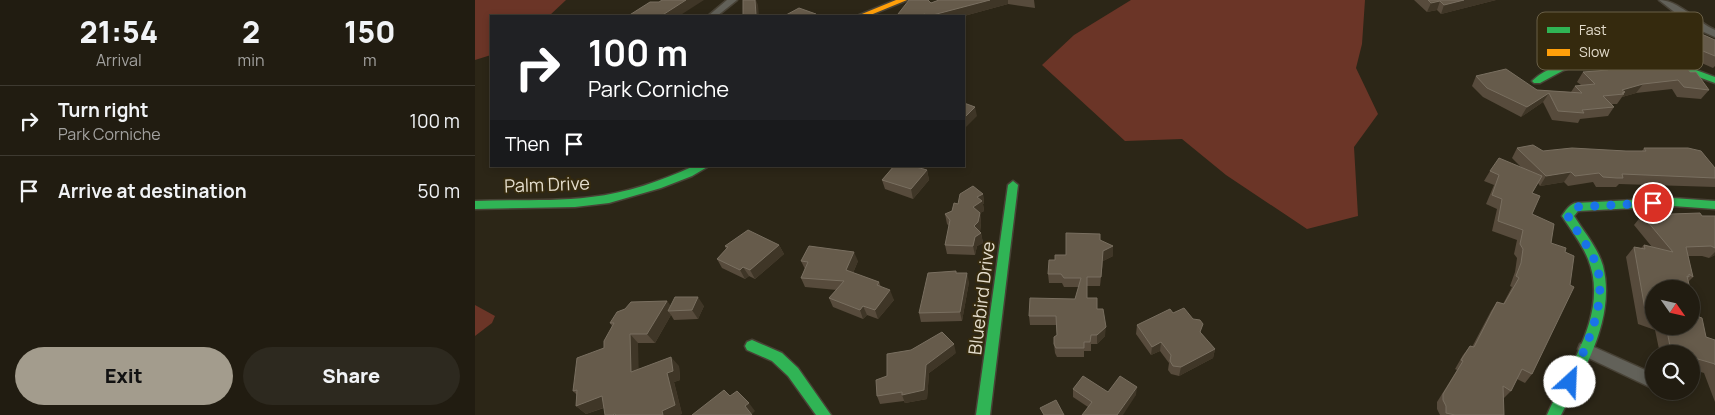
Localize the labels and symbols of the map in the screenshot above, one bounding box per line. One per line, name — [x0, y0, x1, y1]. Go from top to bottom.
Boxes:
legend — [1537, 12, 1703, 70]
text: Fast — [1579, 20, 1607, 39]
text: Slow — [1579, 42, 1610, 61]
street label: Palm Drive — [504, 171, 590, 197]
pin — [1632, 182, 1674, 224]
street label: Bluebird Drive — [962, 240, 1000, 356]
north arrow — [1645, 280, 1700, 335]
position arrow — [1543, 355, 1595, 407]

